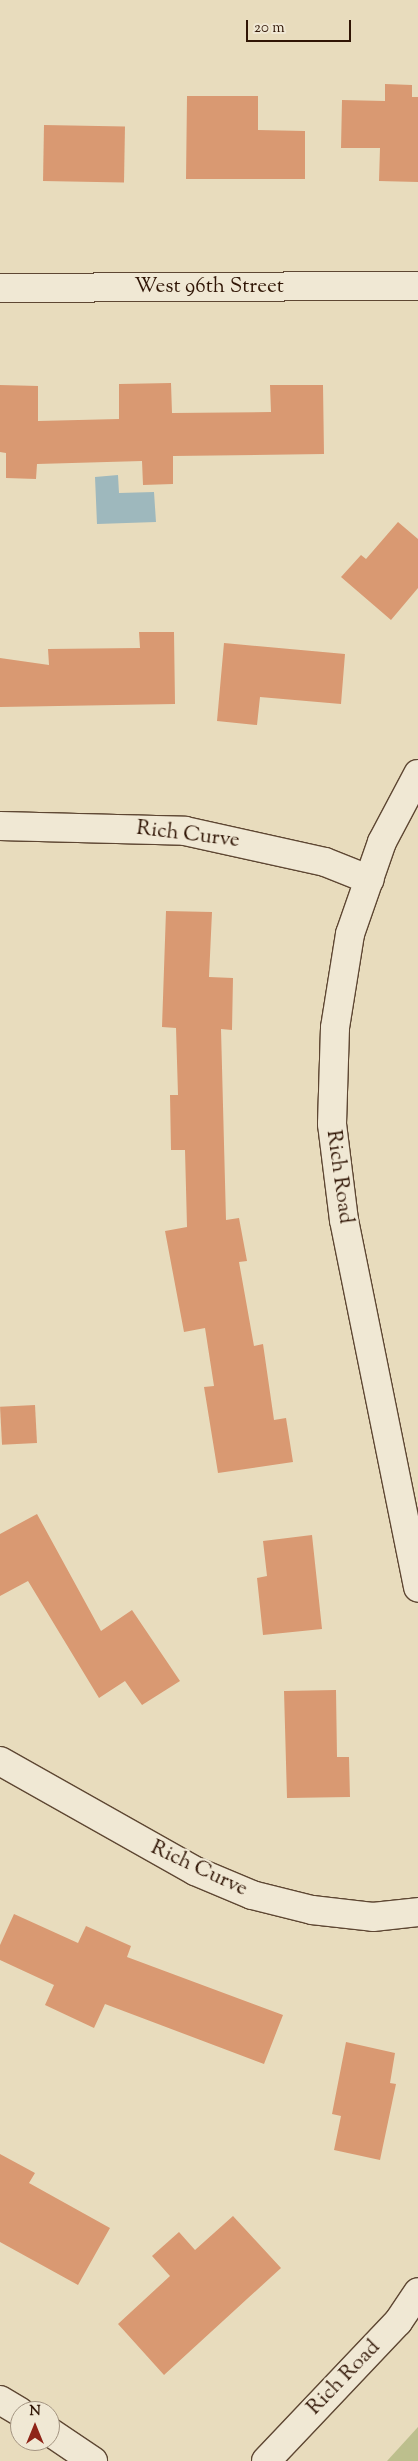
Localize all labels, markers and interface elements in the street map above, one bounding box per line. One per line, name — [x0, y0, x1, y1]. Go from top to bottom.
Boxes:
scale bar — [248, 10, 353, 42]
text: 20 m — [254, 18, 285, 39]
street label: West 96th Street — [134, 274, 284, 300]
street label: Rich Curve — [135, 816, 241, 854]
street label: Rich Road — [320, 1129, 358, 1225]
street label: Rich Curve — [147, 1836, 251, 1902]
street label: Rich Road — [302, 2335, 386, 2421]
north arrow — [10, 2401, 60, 2451]
text: N — [29, 2402, 41, 2422]

